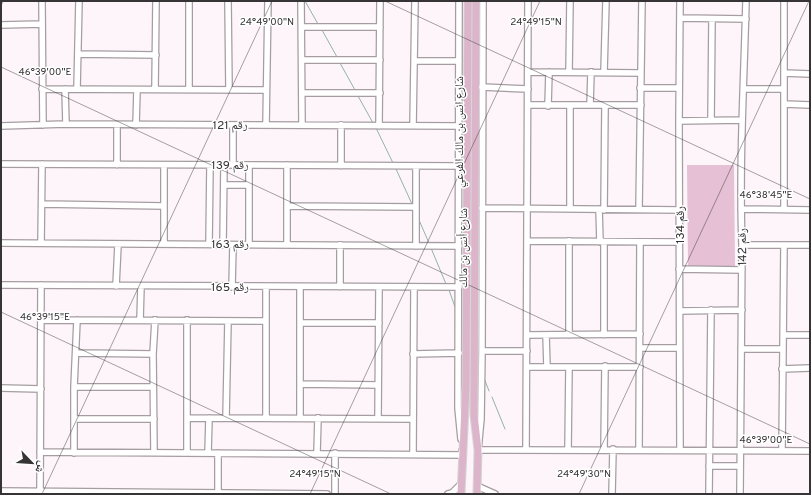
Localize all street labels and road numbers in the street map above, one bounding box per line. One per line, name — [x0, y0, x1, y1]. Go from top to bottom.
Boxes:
street label: شارع انس بن مالك الفرعي — [452, 76, 469, 188]
street label: رقم 121 — [212, 118, 248, 134]
street label: رقم 139 — [211, 158, 249, 174]
street label: رقم 134 — [673, 206, 689, 244]
street label: شارع أنس بن مالك — [456, 208, 472, 288]
street label: رقم 142 — [735, 228, 751, 266]
street label: رقم 163 — [211, 237, 249, 253]
street label: رقم 165 — [211, 280, 249, 296]

